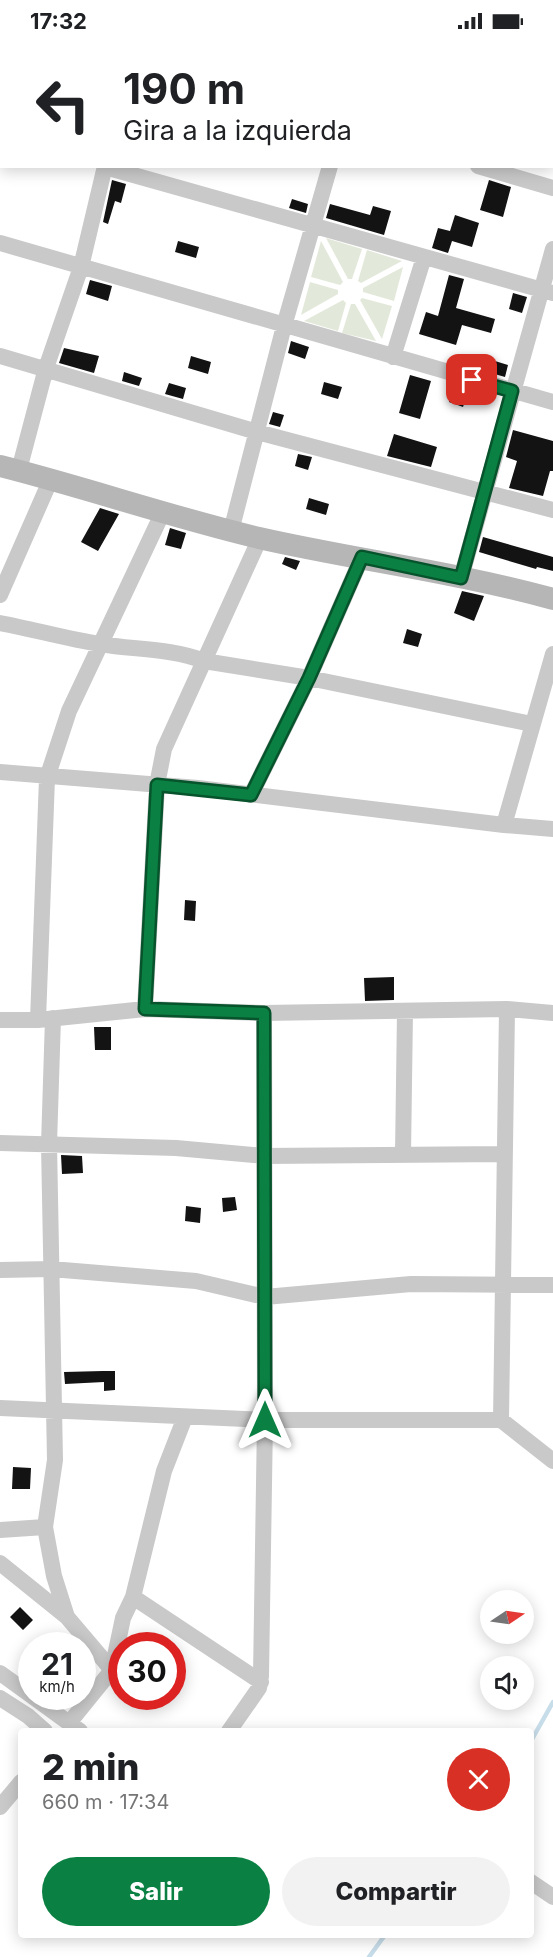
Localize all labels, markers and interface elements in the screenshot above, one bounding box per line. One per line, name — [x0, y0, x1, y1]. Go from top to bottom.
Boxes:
text: 17:32 — [30, 8, 87, 34]
text: 190 m — [123, 63, 245, 114]
icon: left — [24, 66, 102, 144]
text: Gira a la izquierda — [123, 114, 352, 147]
pin — [446, 354, 497, 405]
icon: arrive — [455, 363, 488, 396]
position arrow — [233, 1388, 297, 1452]
north arrow — [480, 1590, 534, 1644]
map controls — [480, 1590, 534, 1710]
speed limit sign: 30 — [108, 1632, 186, 1710]
text: 21 — [41, 1646, 73, 1682]
button: sound — [480, 1656, 534, 1710]
text: km/h — [39, 1677, 75, 1696]
text: 2 min — [42, 1745, 139, 1789]
button: close — [447, 1748, 510, 1811]
text: 660 m · 17:34 — [42, 1790, 169, 1814]
button: Salir — [42, 1857, 270, 1926]
button: Compartir — [282, 1857, 510, 1926]

